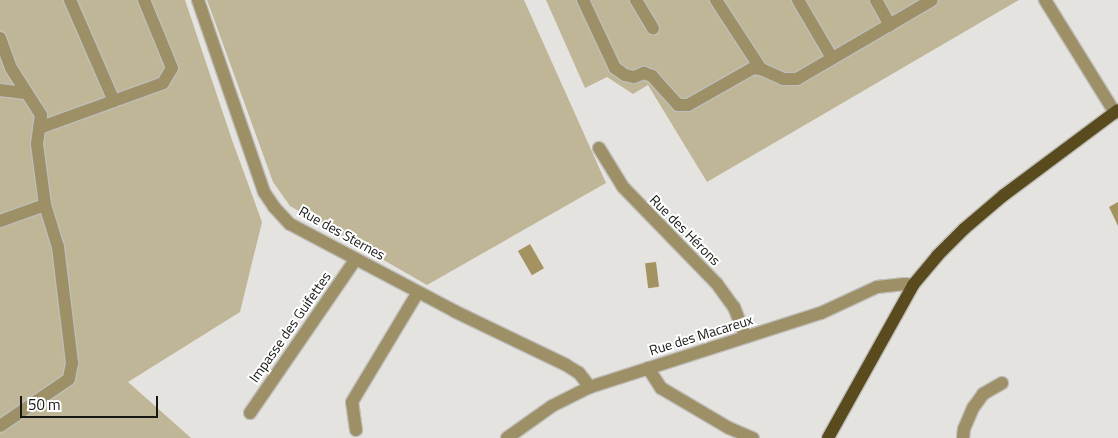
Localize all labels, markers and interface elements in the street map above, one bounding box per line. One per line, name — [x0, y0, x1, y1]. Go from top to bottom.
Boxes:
street label: Rue des Hérons — [646, 191, 724, 269]
street label: Rue des Sternes — [296, 202, 388, 264]
street label: Impasse des Guifettes — [246, 269, 334, 385]
street label: Rue des Macareux — [647, 311, 755, 359]
scale bar — [22, 386, 160, 418]
text: 50 m — [28, 393, 61, 416]

